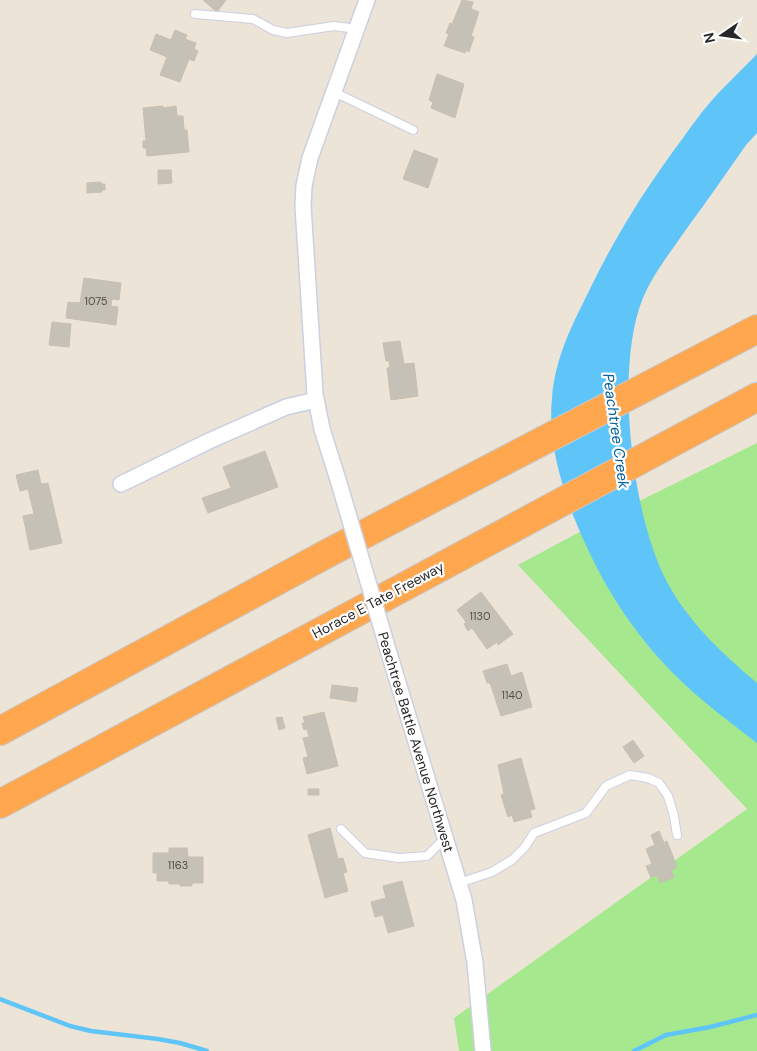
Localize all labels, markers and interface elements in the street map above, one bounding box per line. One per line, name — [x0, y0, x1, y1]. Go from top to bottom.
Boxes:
north arrow — [697, 10, 747, 60]
text: N — [699, 31, 719, 45]
house number: 1075 — [84, 294, 108, 308]
water label: Peachtree Creek — [598, 372, 634, 490]
street label: Horace E Tate Freeway — [309, 557, 447, 642]
house number: 1130 — [470, 609, 490, 623]
street label: Peachtree Battle Avenue Northwest — [374, 630, 458, 854]
house number: 1140 — [501, 688, 523, 702]
house number: 1163 — [168, 858, 188, 872]

